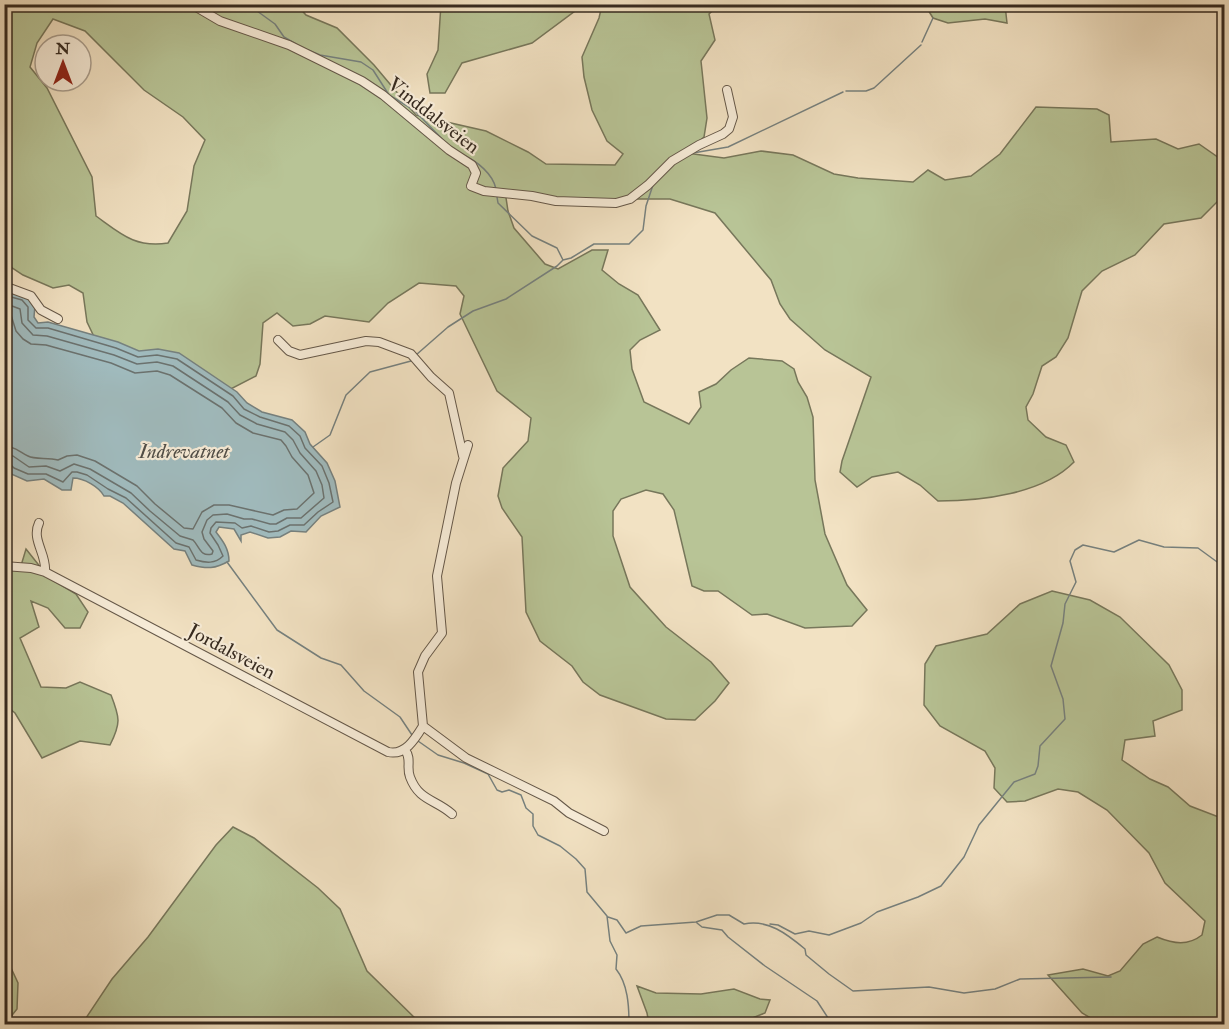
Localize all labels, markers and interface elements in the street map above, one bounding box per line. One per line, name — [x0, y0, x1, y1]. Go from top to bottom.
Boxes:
north arrow — [33, 33, 93, 93]
text: N — [55, 39, 71, 59]
street label: Vinddalsveien — [383, 72, 485, 159]
water label: Indrevatnet — [138, 438, 230, 465]
street label: Jordalsveien — [183, 618, 280, 685]

